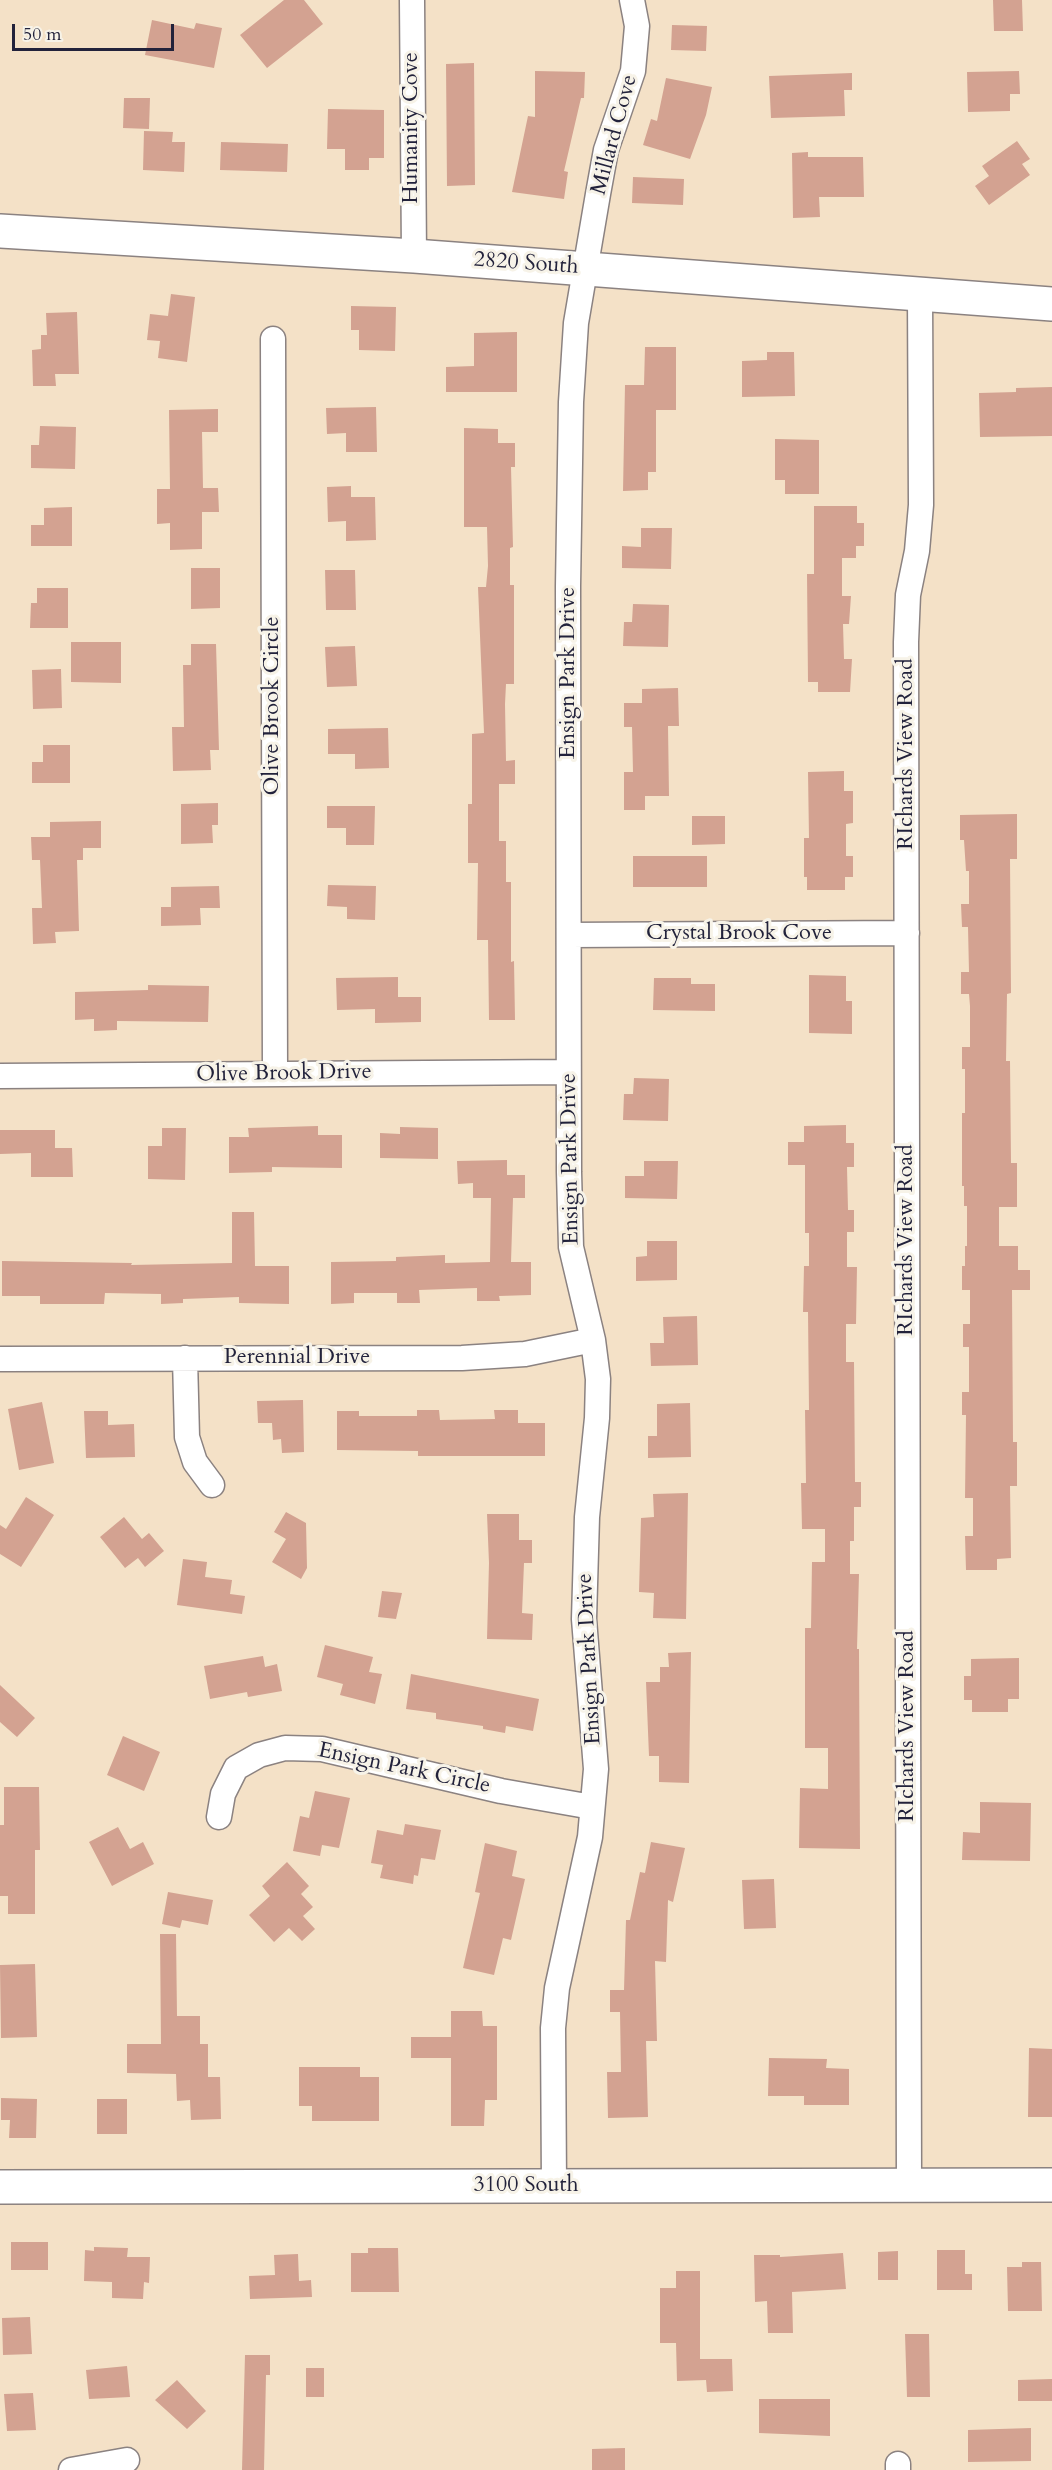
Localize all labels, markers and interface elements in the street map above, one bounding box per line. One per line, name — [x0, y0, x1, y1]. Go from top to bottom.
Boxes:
scale bar — [15, 12, 177, 50]
text: 50 m — [23, 22, 62, 47]
street label: Humanity Cove — [399, 52, 425, 204]
street label: Millard Cove — [586, 72, 644, 198]
street label: 2820 South — [473, 247, 579, 281]
street label: Ensign Park Drive — [556, 587, 582, 759]
street label: Olive Brook Circle — [260, 617, 286, 795]
street label: RIchards View Road — [894, 658, 920, 850]
street label: Crystal Brook Cove — [646, 921, 832, 947]
street label: Olive Brook Drive — [196, 1059, 372, 1089]
street label: Ensign Park Drive — [556, 1073, 586, 1245]
street label: RIchards View Road — [894, 1144, 920, 1336]
street label: Perennial Drive — [224, 1345, 370, 1371]
street label: Ensign Park Drive — [572, 1573, 608, 1745]
street label: RIchards View Road — [895, 1630, 921, 1822]
street label: Ensign Park Circle — [316, 1738, 492, 1800]
street label: 3100 South — [474, 2173, 578, 2199]

